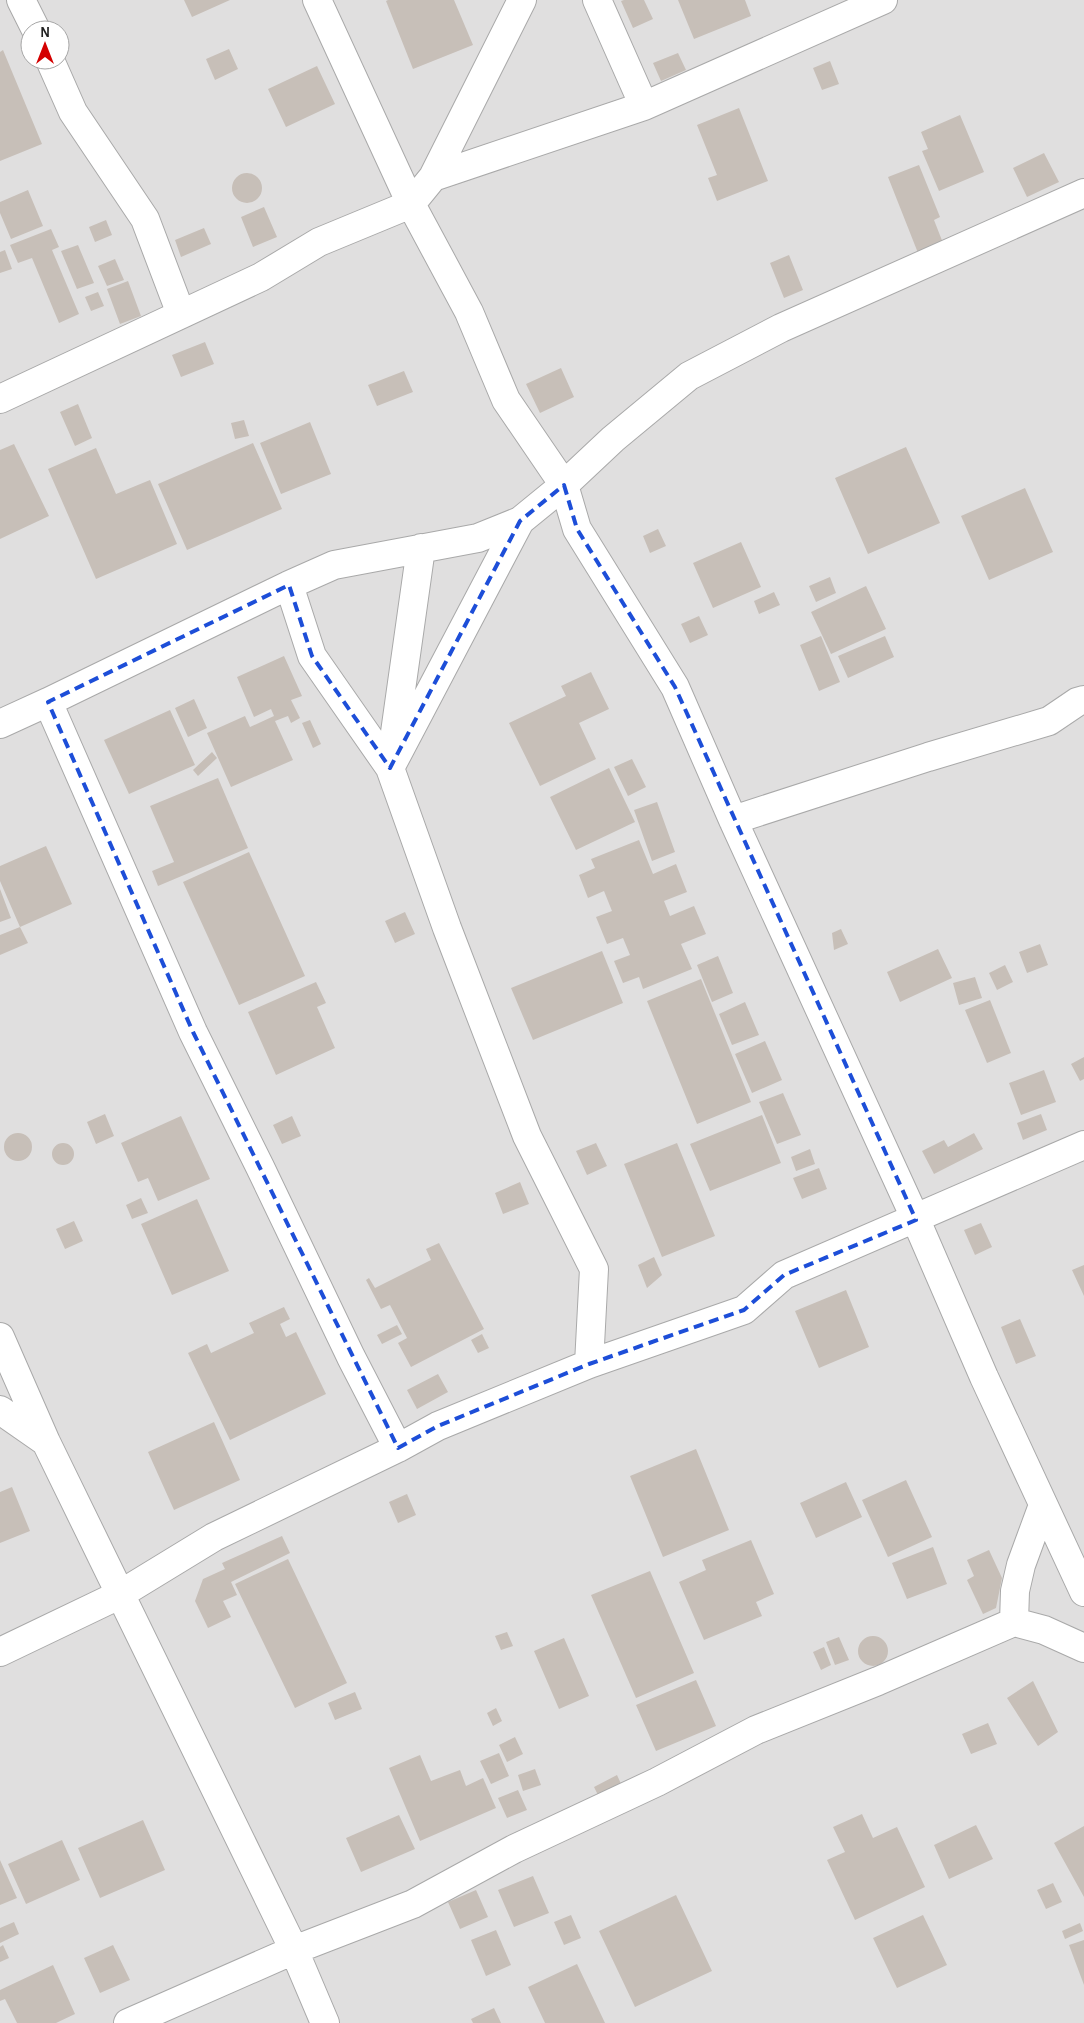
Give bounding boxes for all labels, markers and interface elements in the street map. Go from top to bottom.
north arrow [20,20,70,70]
text: N [40,26,50,40]

